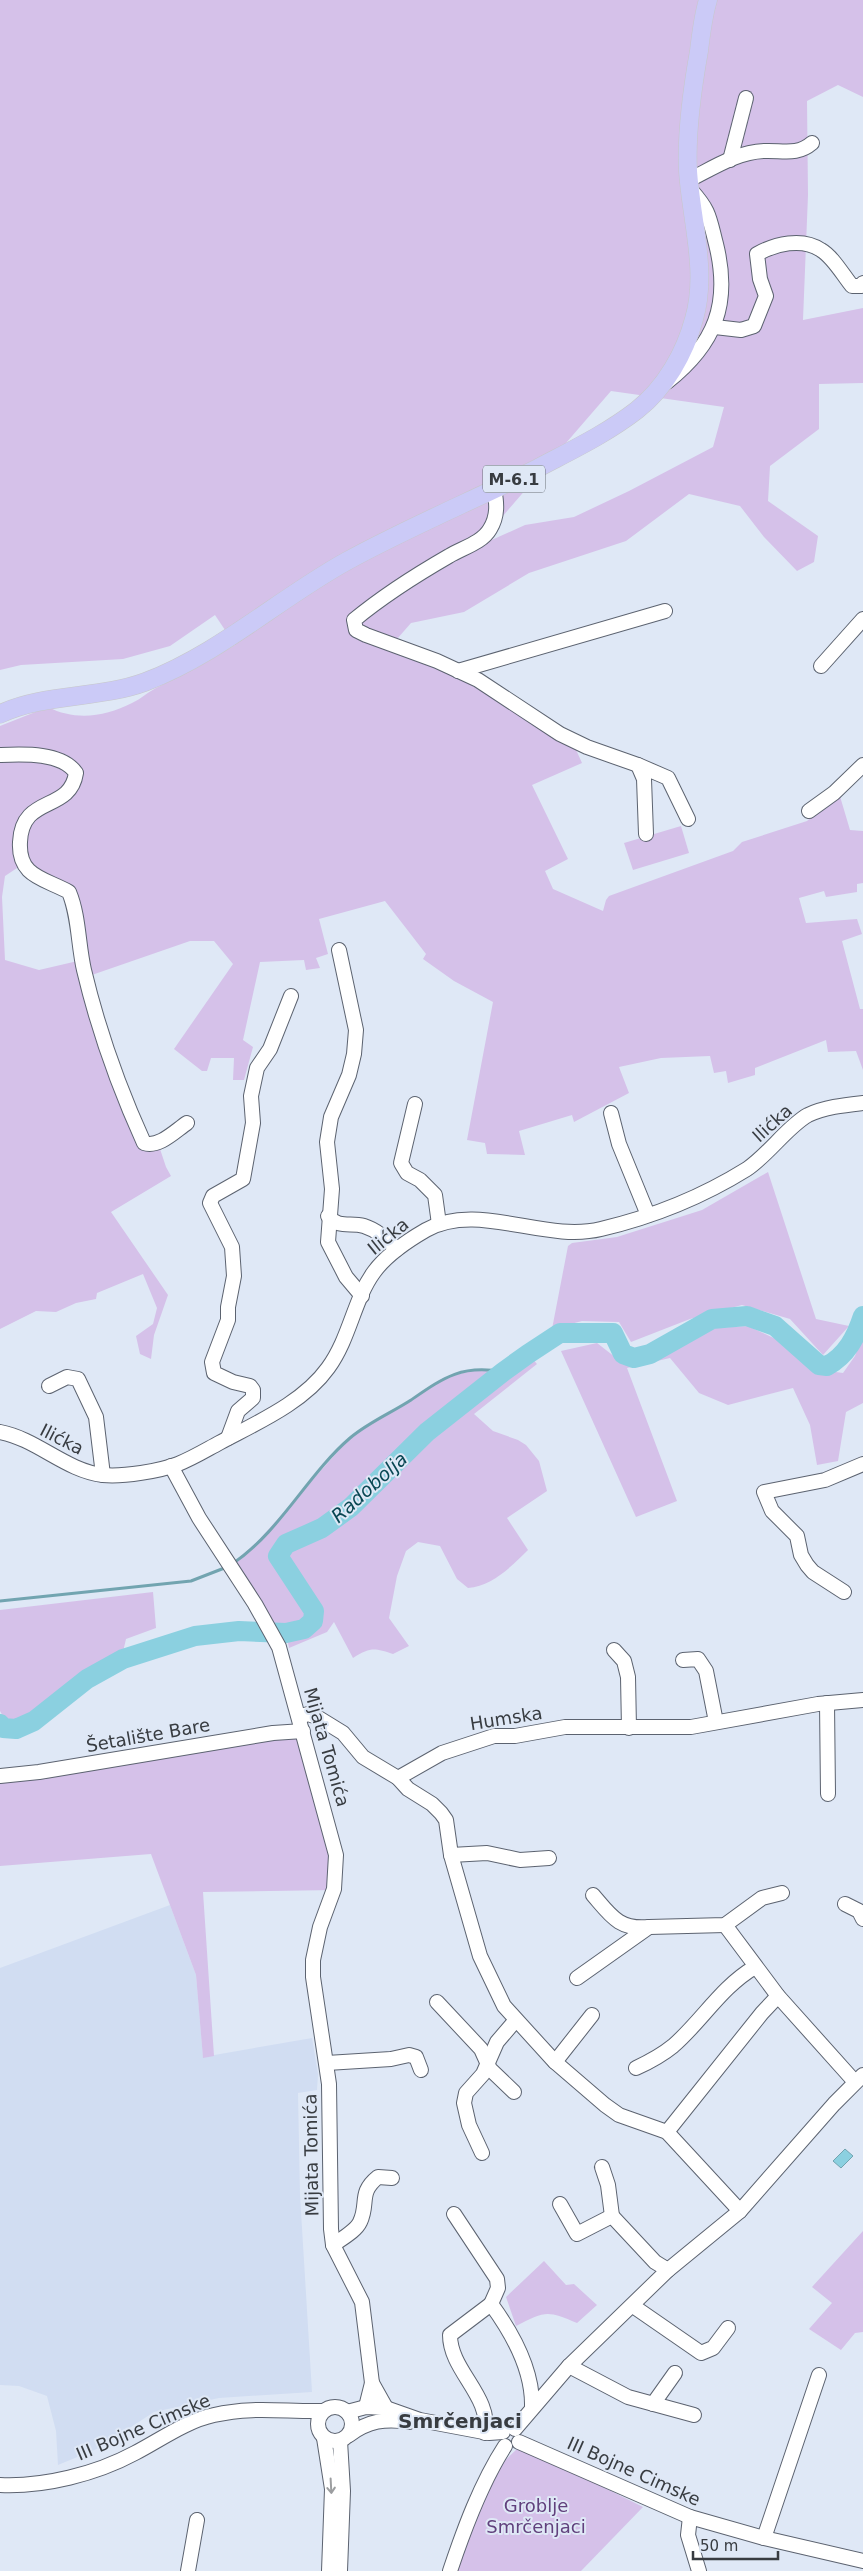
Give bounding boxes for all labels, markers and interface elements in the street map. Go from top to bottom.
road number: M-6.1 [483,466,545,492]
street label: Ilićka [748,1100,796,1146]
street label: Ilićka [363,1213,413,1259]
street label: Ilićka [37,1419,87,1459]
water label: Radobolja [327,1447,411,1527]
street label: Mijata Tomića [300,1685,354,1809]
street label: Humska [468,1702,544,1734]
street label: Šetalište Bare [84,1714,212,1756]
street label: Mijata Tomića [299,2093,323,2217]
street label: III Bojne Cimske [73,2389,213,2465]
district label: Smrčenjaci [398,2409,522,2433]
street label: III Bojne Cimske [564,2432,704,2510]
one-way arrow [326,2478,336,2494]
park label: Groblje Smrčenjaci [486,2495,586,2537]
scale bar [693,2528,778,2560]
text: 50 m [700,2537,738,2555]

